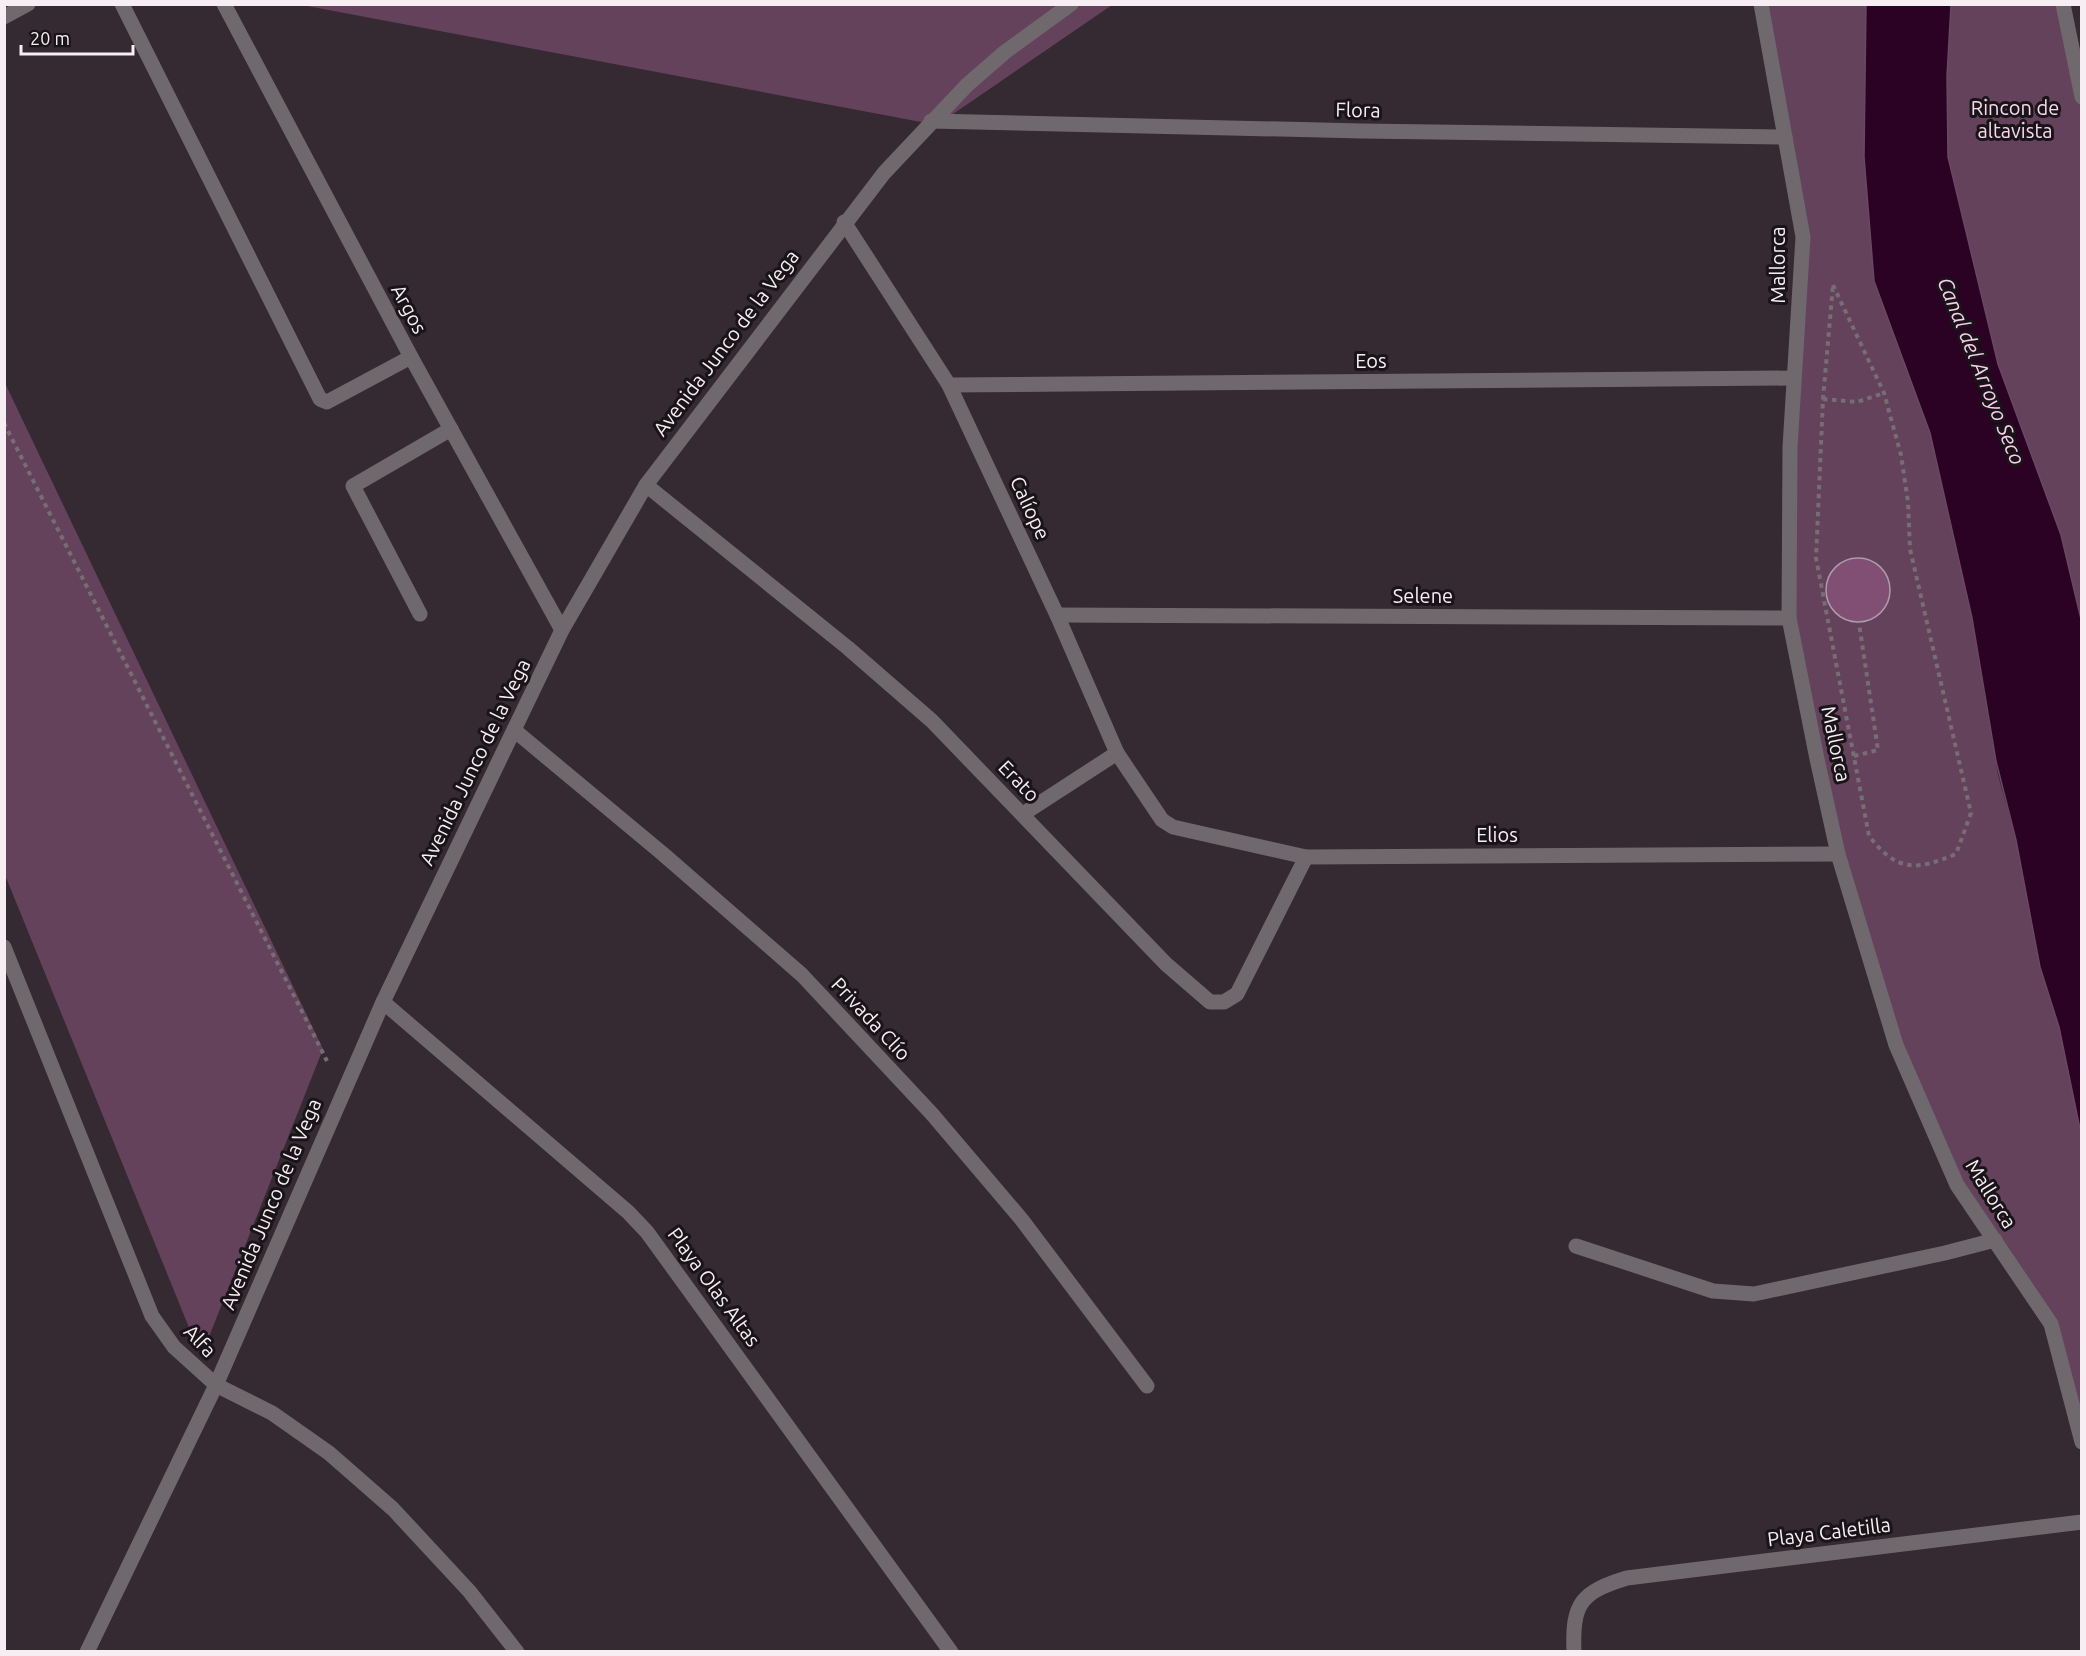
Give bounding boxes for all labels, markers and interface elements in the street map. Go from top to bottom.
scale bar [21,18,134,56]
text: 20 m [30,28,70,48]
park label: Rincon de altavista [1971,96,2059,142]
street label: Flora [1335,98,1381,121]
street label: Mallorca [1766,227,1789,303]
street label: Avenida Junco de la Vega [648,245,803,440]
water label: Canal del Arroyo Seco [1933,273,2030,468]
street label: Argos [387,280,432,337]
street label: Eos [1355,349,1387,372]
street label: Calíope [1006,473,1055,543]
street label: Selene [1393,584,1453,607]
street label: Avenida Junco de la Vega [415,655,535,869]
street label: Mallorca [1817,704,1856,784]
street label: Erato [994,755,1045,806]
street label: Elios [1476,823,1518,846]
street label: Privada Clío [827,972,916,1065]
street label: Avenida Junco de la Vega [216,1095,325,1313]
street label: Mallorca [1961,1155,2022,1232]
street label: Playa Olas Altas [664,1223,765,1351]
street label: Alfa [180,1320,221,1362]
street label: Playa Caletilla [1766,1513,1892,1550]

